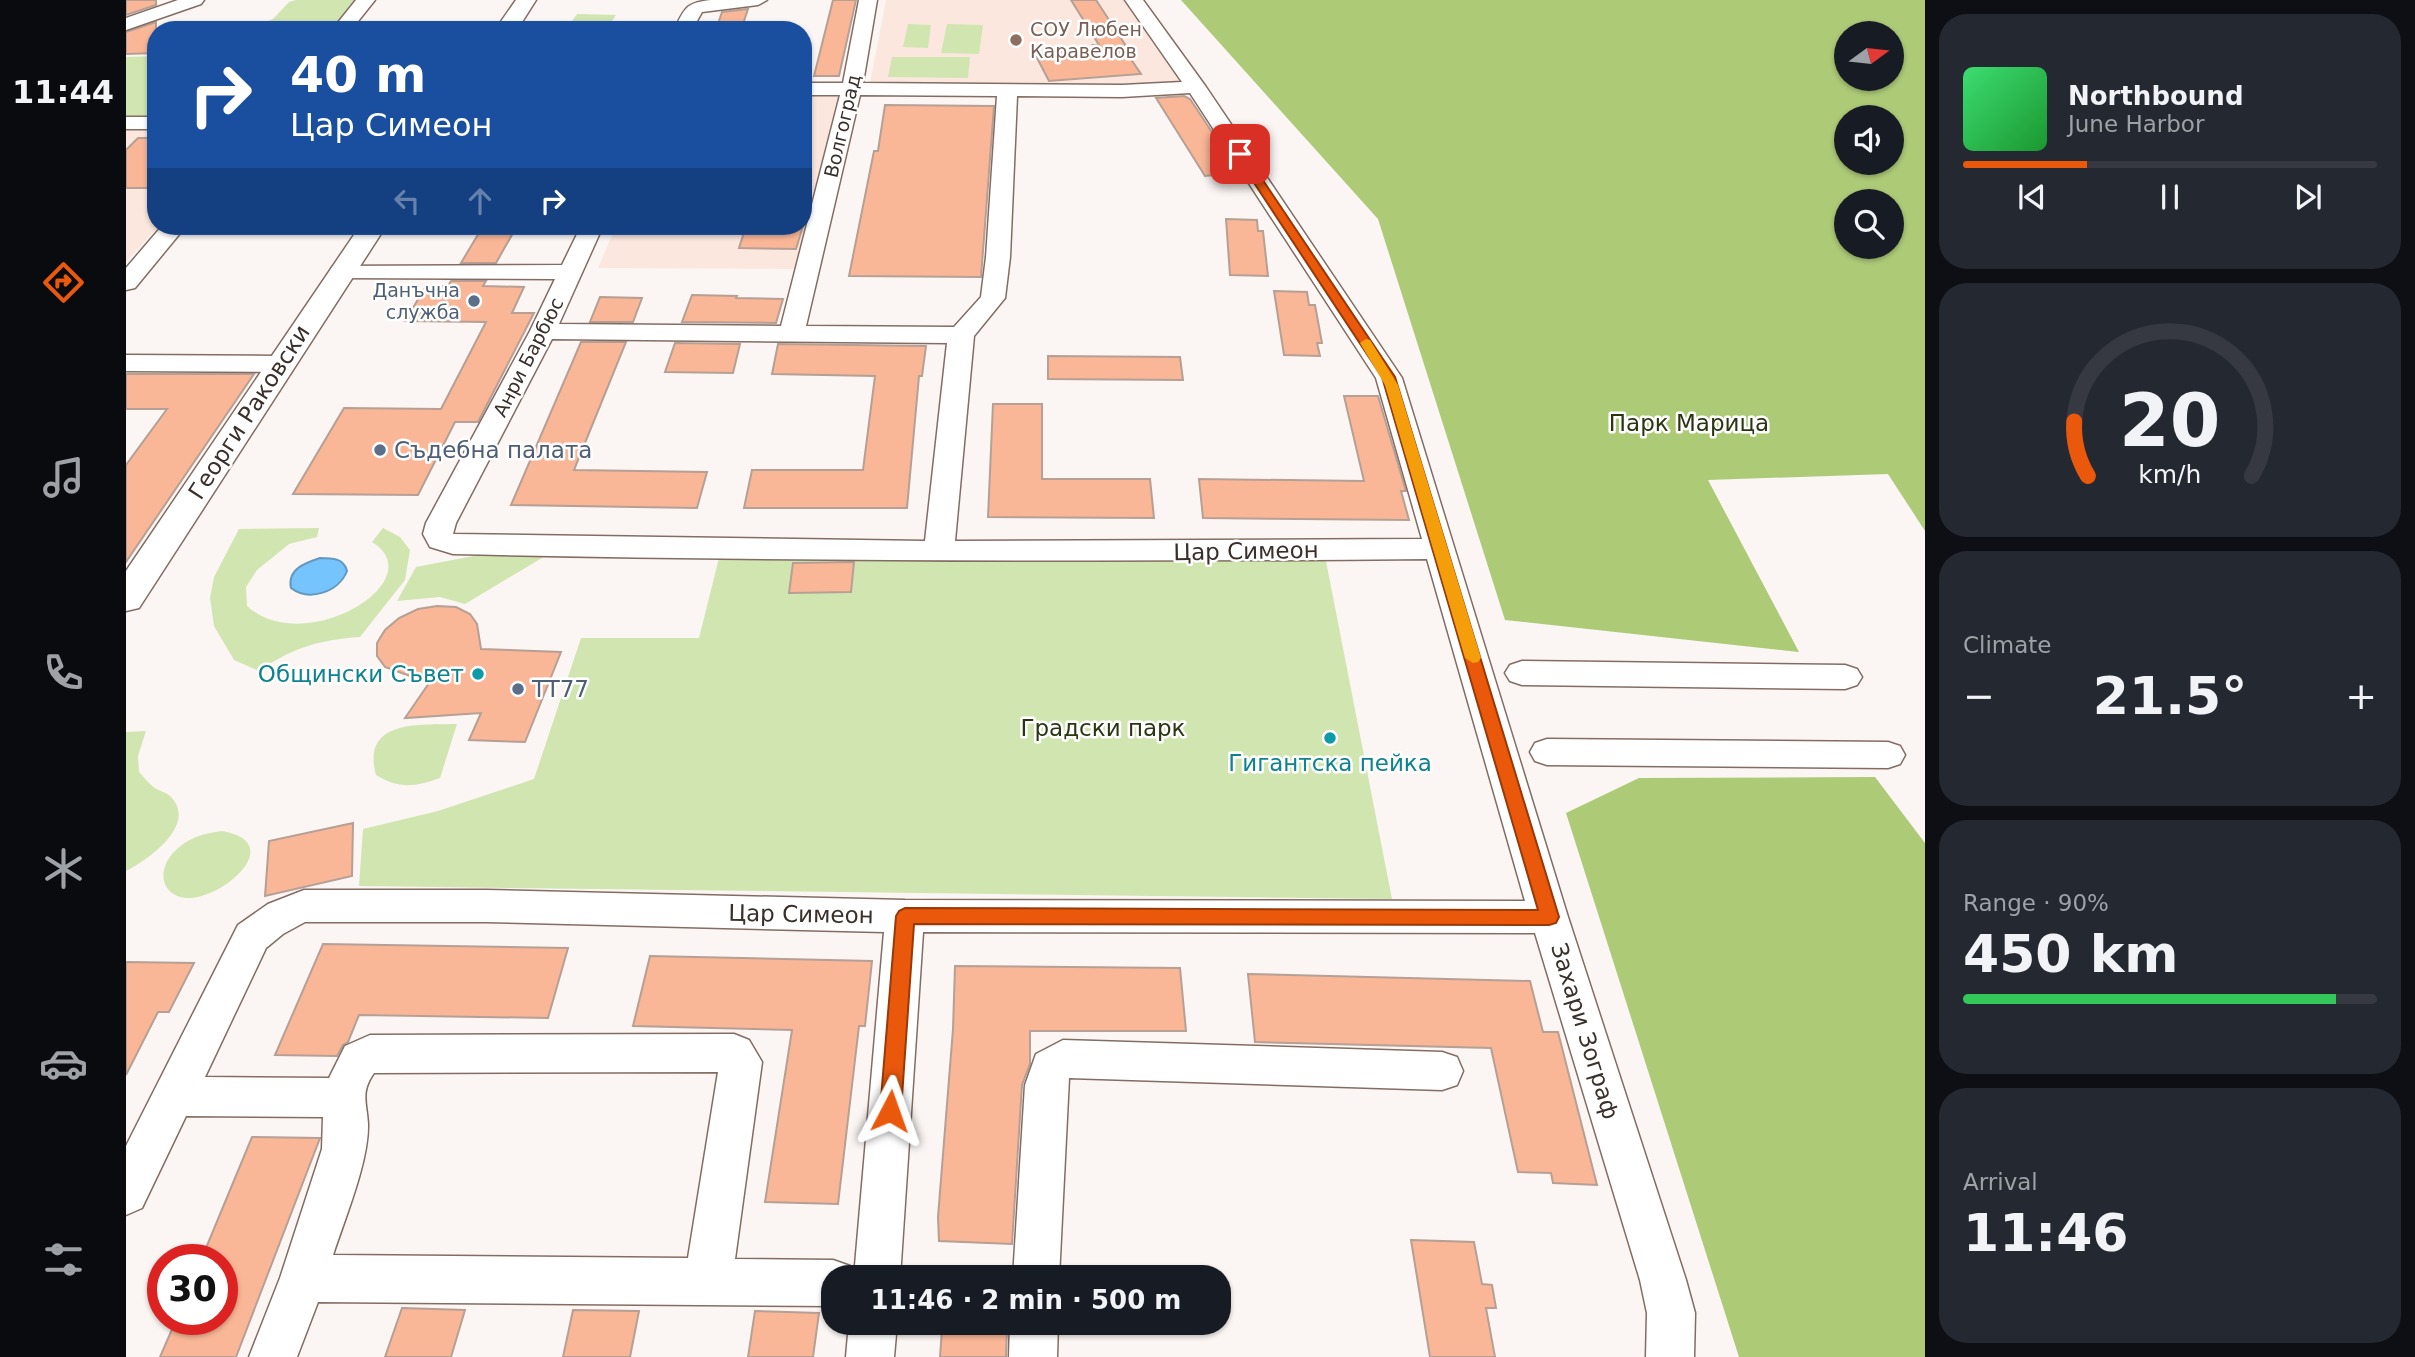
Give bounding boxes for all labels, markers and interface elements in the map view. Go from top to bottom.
place label: СОУ Любен Каравелов [1030,18,1142,62]
north arrow [1834,21,1904,91]
map controls [1834,21,1904,259]
marker: СОУ Любен Каравелов [1008,32,1024,48]
text: 40 m [290,47,426,104]
icon: right [175,49,266,140]
street label: Волгоград [819,72,865,180]
text: 11:44 [12,73,114,111]
text: Northbound [2068,81,2244,111]
button: sound [1834,105,1904,175]
text: Цар Симеон [290,106,492,144]
text: June Harbor [2068,111,2204,137]
pin [1210,124,1270,184]
icon: arrive [1221,135,1259,173]
icon: previous [2013,178,2051,216]
icon: pause [2151,178,2189,216]
icon: next [2289,178,2327,216]
icon: left [388,182,426,220]
icon: ahead [461,182,499,220]
icon: right [534,182,572,220]
button: search [1834,189,1904,259]
icon: directions [39,258,88,307]
place label: Данъчна служба [372,279,460,323]
marker: Данъчна служба [466,293,482,309]
street label: Анри Барбюс [489,294,567,420]
street label: Георги Раковски [183,320,315,504]
text: 20 [2119,378,2221,463]
park label: Парк Марица [1609,410,1769,436]
place label: Съдебна палата [394,437,592,463]
marker: Съдебна палата [372,442,388,458]
icon: music [39,453,88,502]
text: km/h [2138,460,2202,489]
street label: Цар Симеон [1173,537,1319,565]
text: Climate [1963,632,2052,658]
icon: phone [39,648,88,697]
place label: Общински Съвет [258,661,464,687]
marker: Общински Съвет [470,666,486,682]
text: 21.5° [2093,666,2247,726]
text: − [1963,674,1995,718]
text: + [2345,674,2377,718]
place label: TT77 [531,676,589,702]
marker: TT77 [510,681,526,697]
park label: Градски парк [1020,715,1186,741]
marker: Гигантска пейка [1322,730,1338,746]
place label: Гигантска пейка [1228,750,1432,776]
icon: climate [39,844,88,893]
text: Range · 90% [1963,890,2109,916]
street label: Цар Симеон [728,900,874,928]
text: 450 km [1963,924,2178,984]
street label: Захари Зограф [1546,940,1624,1122]
icon: car [39,1039,88,1088]
position arrow [853,1074,927,1148]
text: Arrival [1963,1169,2038,1195]
text: 11:46 [1963,1203,2129,1263]
icon: filters [39,1235,88,1284]
speed limit sign: 30 [147,1244,238,1335]
text: 11:46 · 2 min · 500 m [871,1285,1181,1315]

